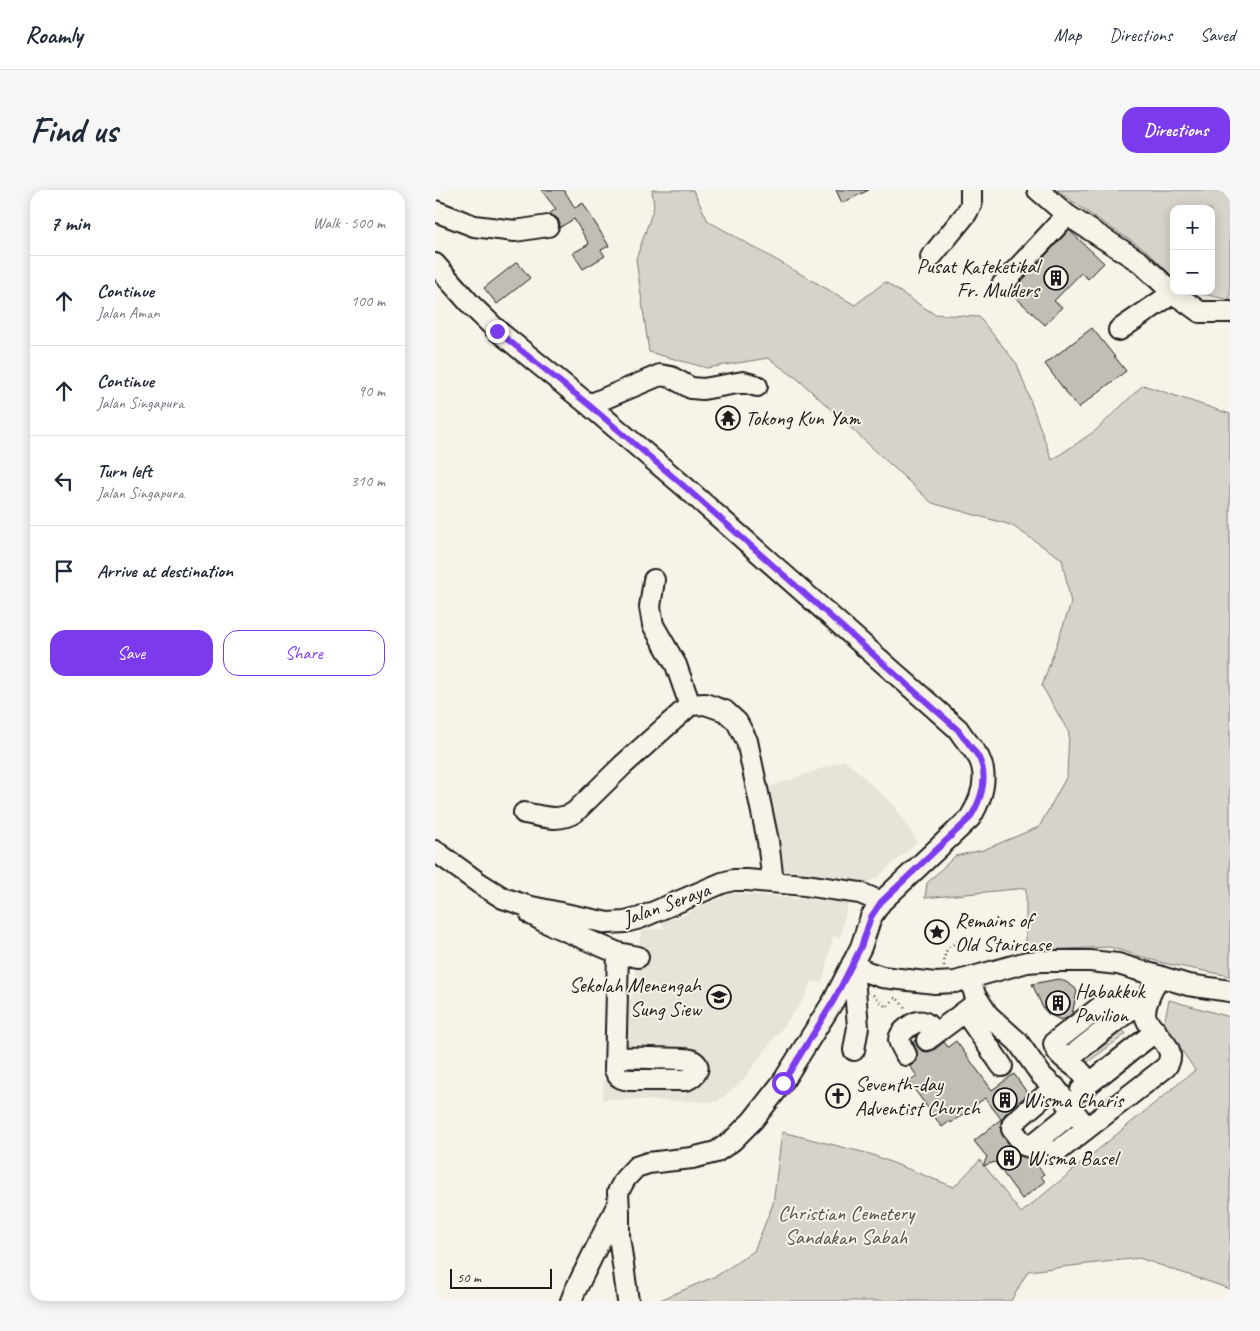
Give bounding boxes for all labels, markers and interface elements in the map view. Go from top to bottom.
text: Roamly [25,20,82,50]
text: Map [1054,24,1081,46]
text: Directions [1109,24,1172,46]
text: Saved [1200,24,1235,46]
button: Directions [1122,107,1230,153]
text: Find us [30,108,117,153]
map controls [1170,205,1215,295]
button: + [1170,205,1215,250]
text: 7 min [50,210,90,236]
text: Walk · 500 m [313,213,385,233]
button: − [1170,250,1215,295]
place label: Pusat Kateketikal Fr. Mulders [917,253,1042,303]
building icon: Pusat Kateketikal Fr. Mulders [1043,265,1069,291]
text: Continue [97,279,154,303]
icon: ahead [50,287,78,315]
text: 100 m [351,291,385,311]
text: Jalan Aman [97,303,160,323]
route end [486,320,509,343]
text: Continue [97,369,154,393]
icon: ahead [50,377,78,405]
text: 90 m [358,381,385,401]
text: Jalan Singapura [97,393,184,413]
temple icon: Tokong Kun Yam [715,405,741,431]
place label: Tokong Kun Yam [745,405,861,431]
text: Turn left [97,459,152,483]
icon: left [50,467,78,495]
text: 310 m [351,471,385,491]
text: Jalan Singapura [97,483,184,503]
icon: arrive [50,557,78,585]
text: Arrive at destination [97,559,233,583]
button: Save [50,630,213,676]
button: Share [223,630,385,676]
street label: Jalan Seraya [618,876,715,932]
place label: Remains of Old Staircase [955,907,1053,957]
place icon: Remains of Old Staircase [924,919,950,945]
place label: Sekolah Menengah Sung Siew [569,972,703,1022]
place label: Habakkuk Pavilion [1075,978,1147,1028]
school or university icon: Sekolah Menengah Sung Siew [706,984,732,1010]
building icon: Habakkuk Pavilion [1045,990,1071,1016]
place label: Seventh-day Adventist Church [855,1071,981,1121]
route start [772,1072,795,1095]
church icon: Seventh-day Adventist Church [825,1083,851,1109]
building icon: Wisma Charis [992,1087,1018,1113]
place label: Wisma Charis [1023,1087,1125,1113]
building icon: Wisma Basel [996,1145,1022,1171]
place label: Wisma Basel [1027,1145,1121,1171]
park label: Christian Cemetery Sandakan Sabah [778,1200,916,1250]
scale bar [450,1266,553,1289]
text: 50 m [457,1269,481,1286]

